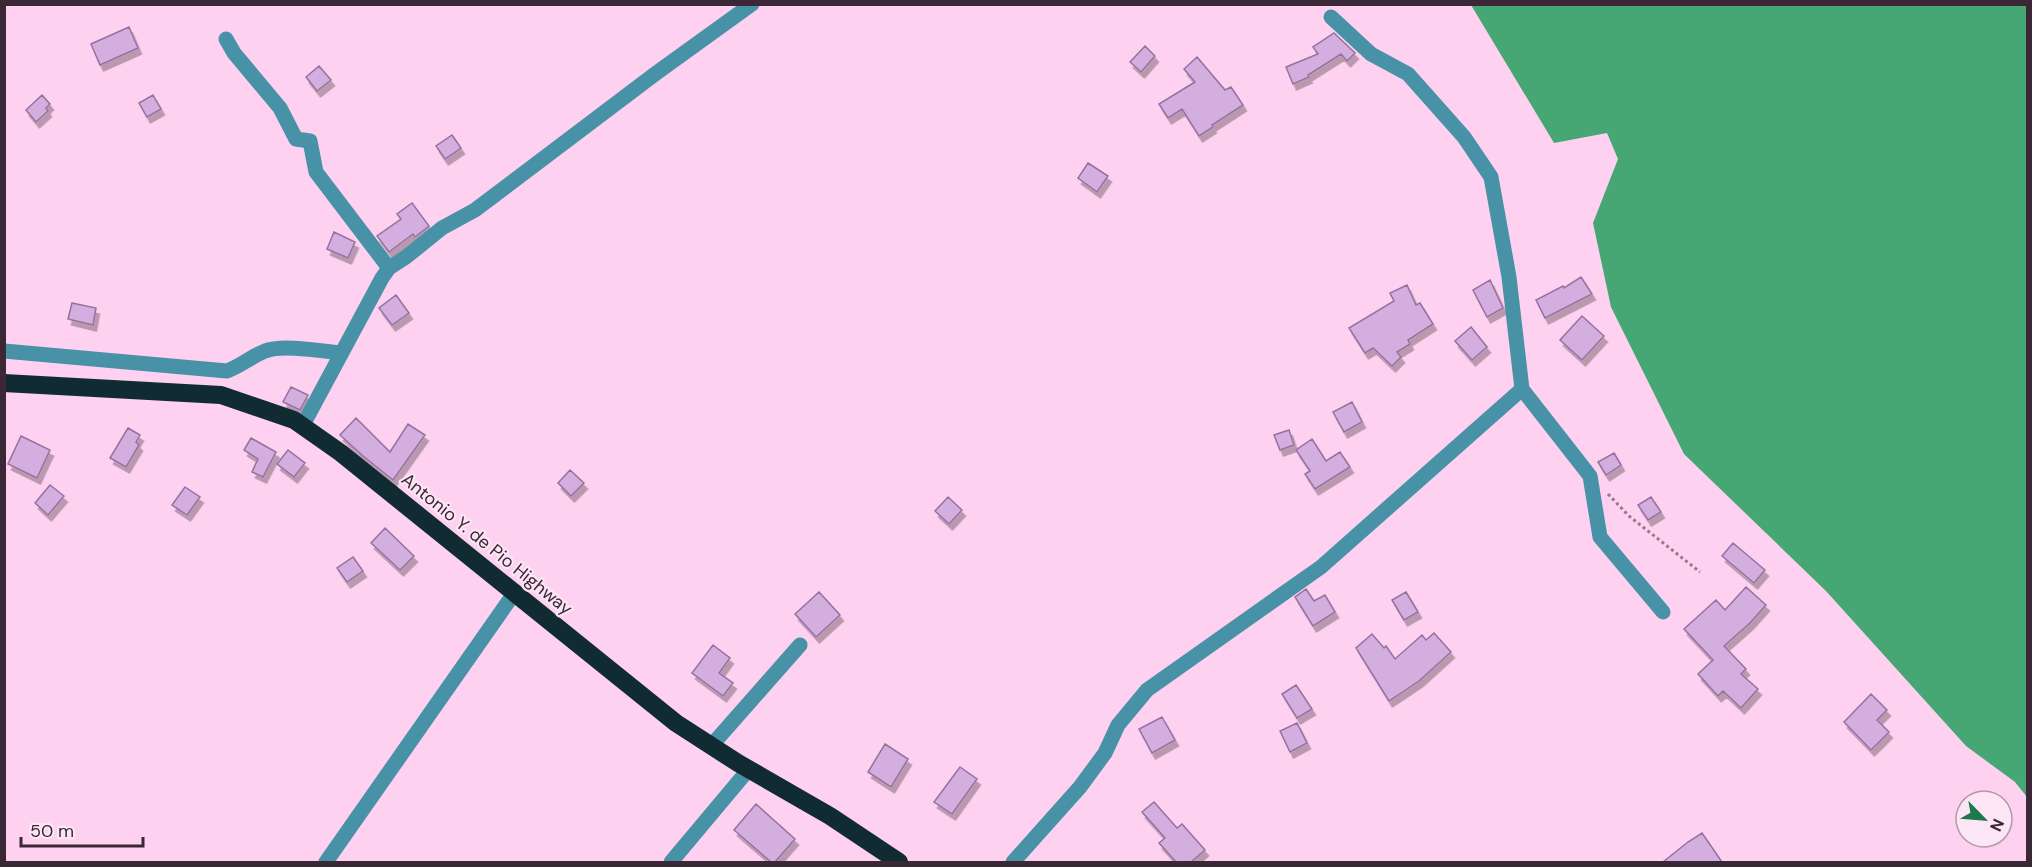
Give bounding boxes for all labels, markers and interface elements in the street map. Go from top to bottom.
street label: Antonio Y. de Pio Highway [396,467,578,621]
north arrow [1954,789,2014,849]
scale bar [21,810,142,848]
text: N [1985,815,2009,835]
text: 50 m [30,819,74,843]

